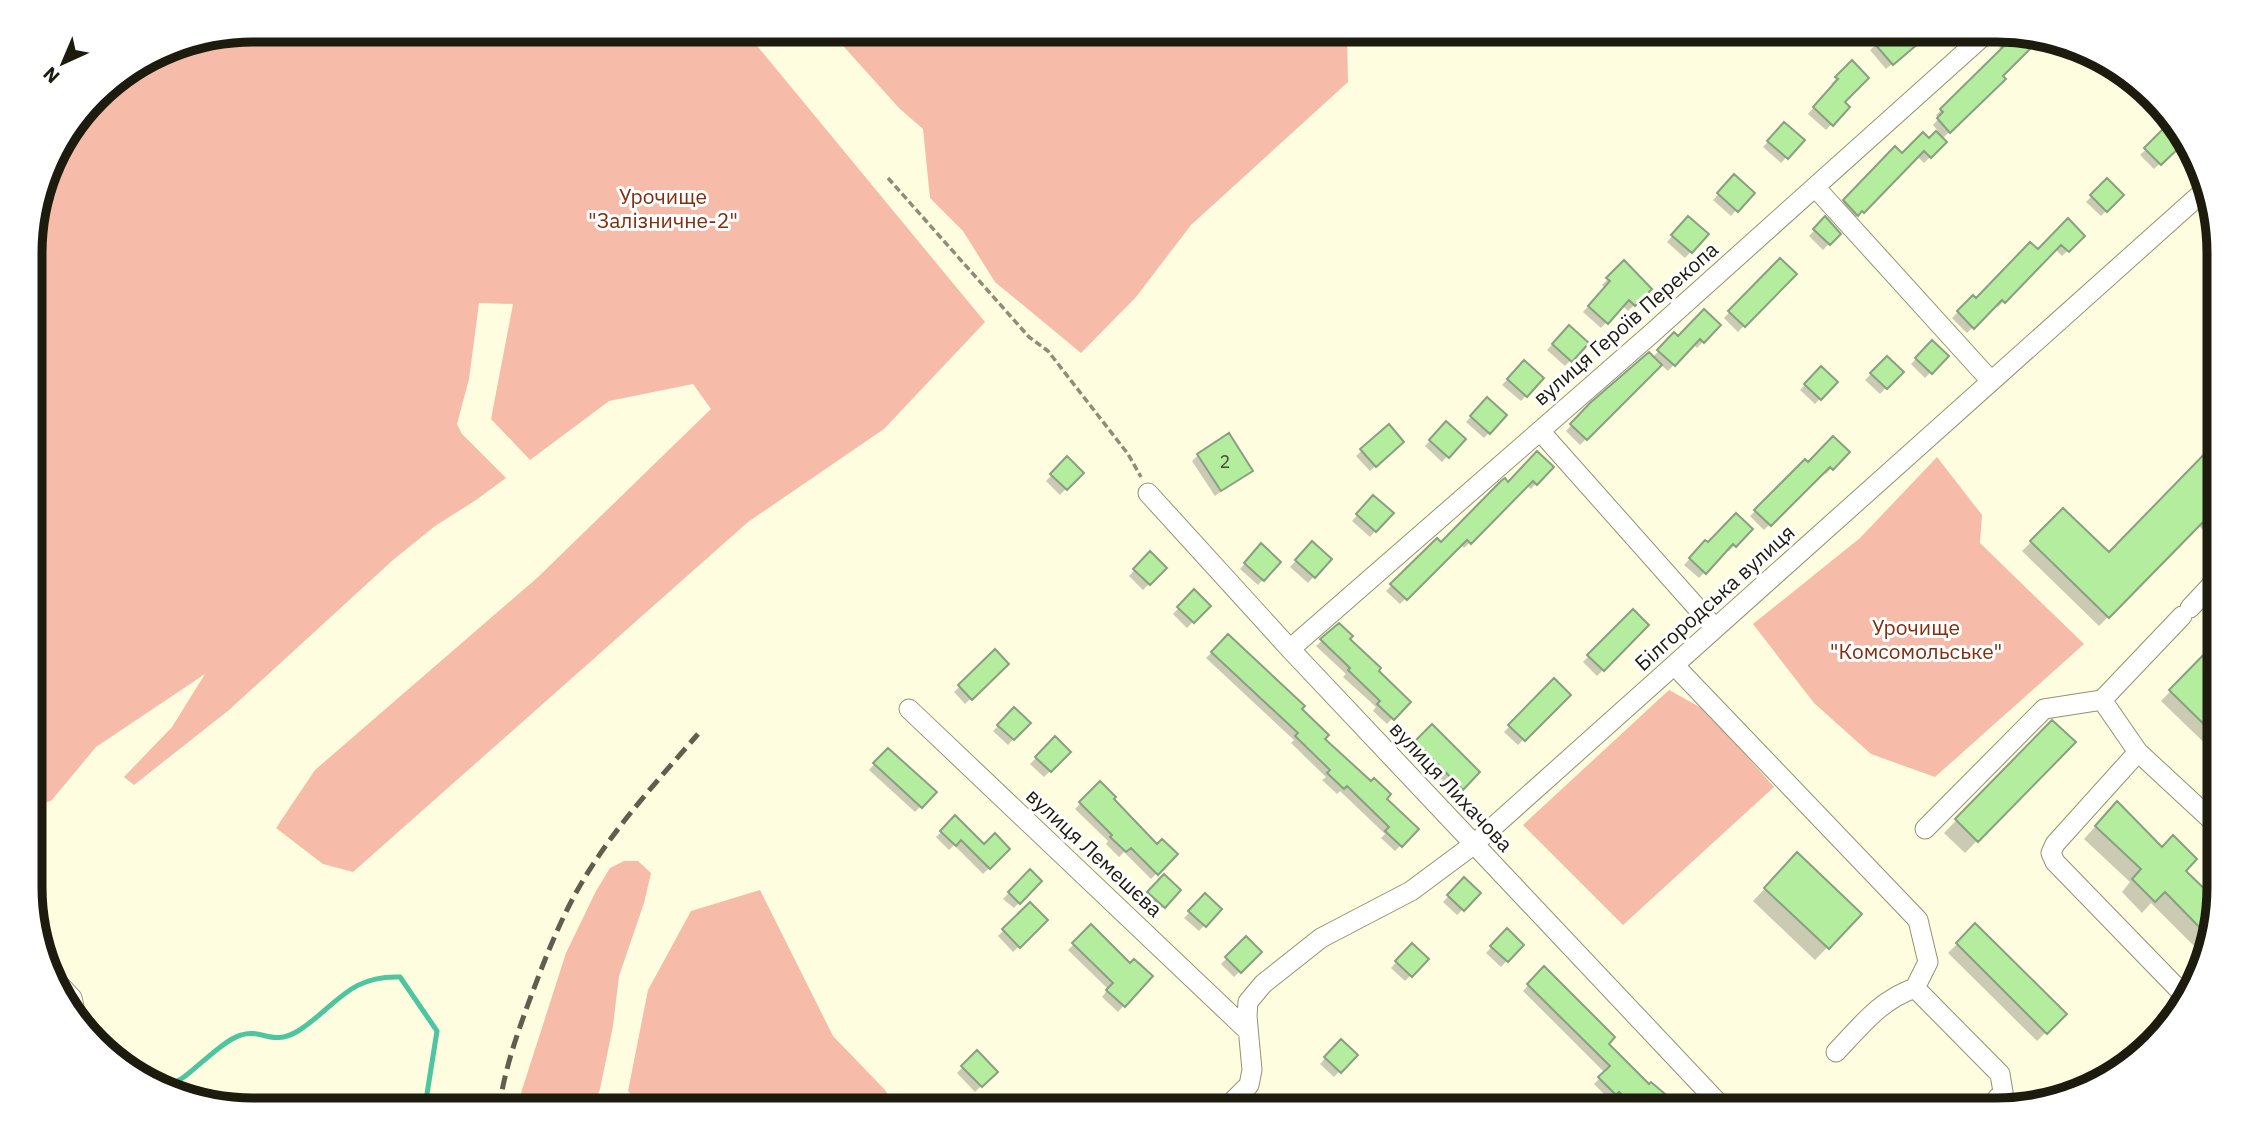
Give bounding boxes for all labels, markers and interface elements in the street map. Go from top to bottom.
north arrow [28,28,98,98]
text: N [38,62,64,89]
park label: Урочище "Залізничне-2" [588,182,738,234]
street label: вулиця Героїв Перекопа [1527,235,1724,411]
house number: 2 [1220,450,1230,473]
street label: Білгородська вулиця [1628,518,1800,677]
park label: Урочище "Комсомольське" [1830,613,2002,665]
street label: вулиця Лихачова [1384,715,1520,858]
street label: вулиця Лемешєва [1020,782,1169,923]

